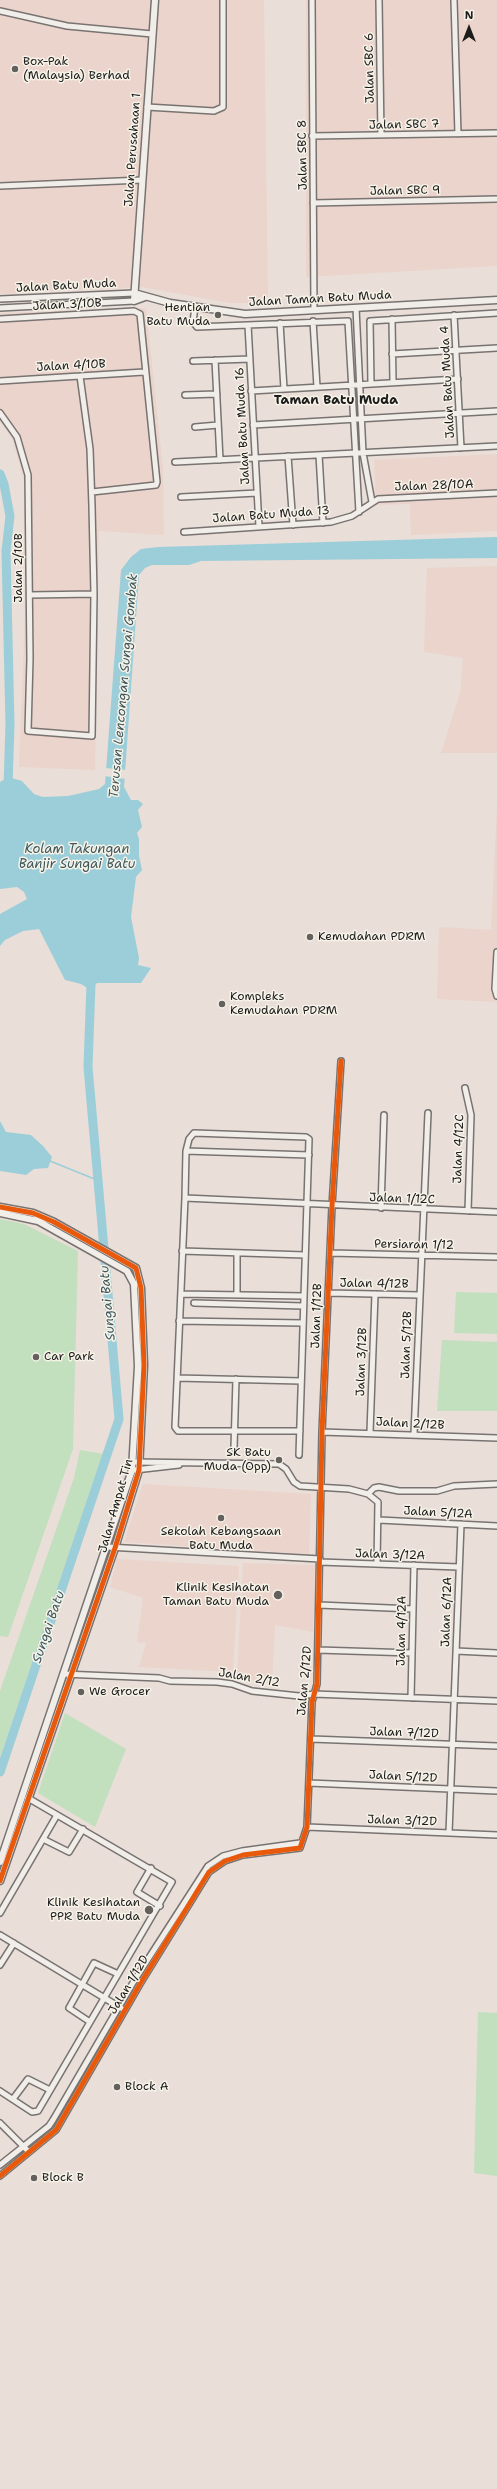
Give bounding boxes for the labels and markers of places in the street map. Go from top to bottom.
place label: Box-Pak (Malaysia) Berhad [23,55,130,83]
marker: Box-Pak (Malaysia) Berhad [10,64,20,74]
place label: Hentian Batu Muda [146,301,210,329]
marker: Hentian Batu Muda [213,310,223,320]
place label: Kemudahan PDRM [318,930,425,944]
marker: Kemudahan PDRM [305,932,315,942]
place label: Kompleks Kemudahan PDRM [230,990,337,1018]
marker: Kompleks Kemudahan PDRM [217,999,227,1009]
place label: Car Park [44,1350,94,1364]
marker: Car Park [31,1352,41,1362]
place label: SK Batu Muda (Opp) [204,1446,271,1474]
marker: SK Batu Muda (Opp) [274,1455,284,1465]
marker: Sekolah Kebangsaan Batu Muda [216,1513,226,1523]
place label: Sekolah Kebangsaan Batu Muda [161,1525,281,1553]
place label: Klinik Kesihatan Taman Batu Muda [163,1581,269,1609]
marker: Klinik Kesihatan Taman Batu Muda [272,1589,284,1601]
place label: We Grocer [89,1685,150,1699]
marker: We Grocer [76,1687,86,1697]
place label: Klinik Kesihatan PPR Batu Muda [47,1896,140,1924]
marker: Klinik Kesihatan PPR Batu Muda [143,1904,155,1916]
place label: Block A [125,2080,169,2094]
marker: Block A [112,2082,122,2092]
place label: Block B [42,2171,84,2185]
marker: Block B [29,2173,39,2183]

